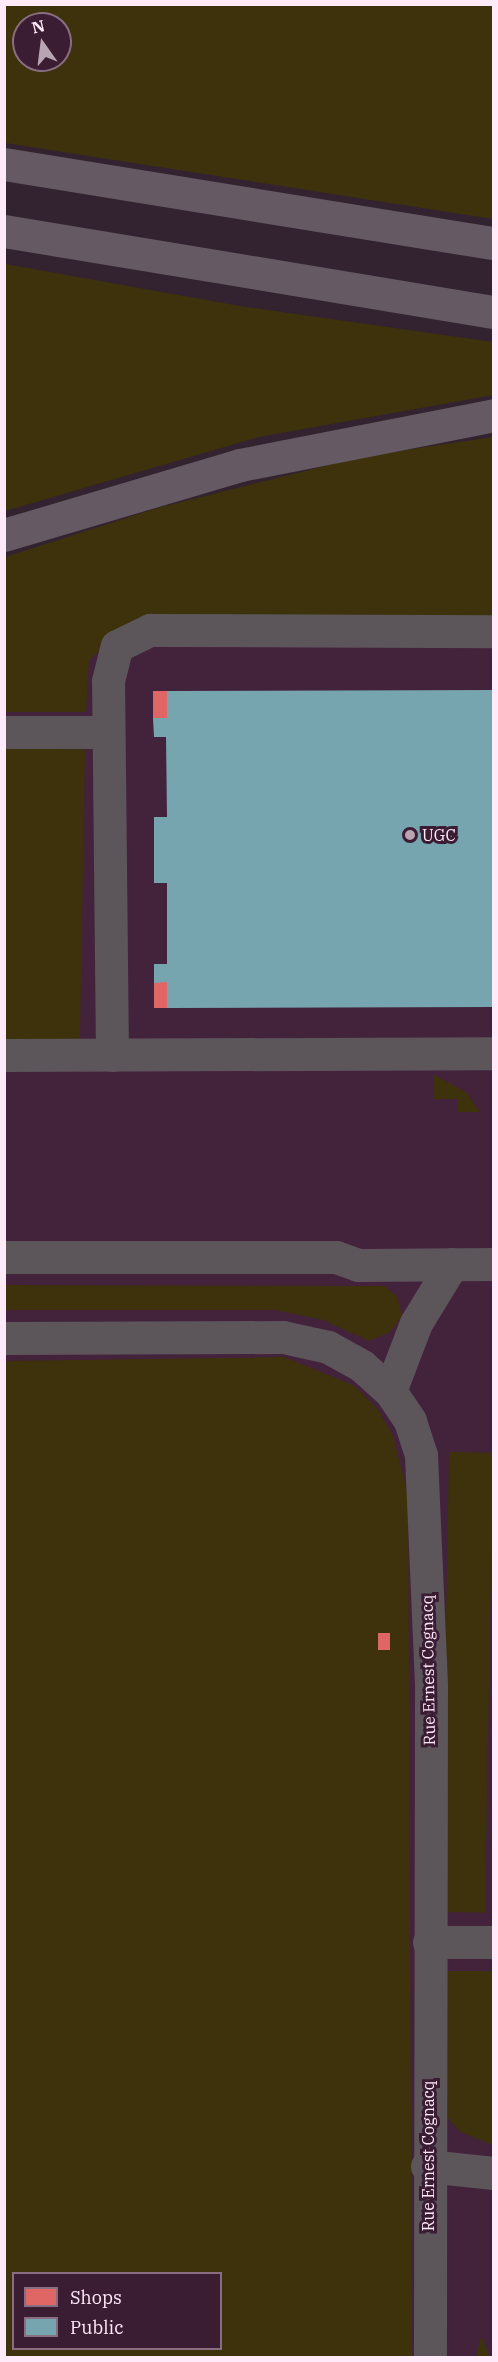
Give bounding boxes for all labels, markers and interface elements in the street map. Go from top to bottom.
north arrow [12,12,72,72]
text: N [30,15,47,38]
place label: UGC [422,825,456,845]
marker: UGC [403,828,417,842]
street label: Rue Ernest Cognacq [417,1595,439,1745]
street label: Rue Ernest Cognacq [418,2081,438,2231]
legend [12,2272,222,2350]
text: Shops [70,2286,122,2309]
text: Public [70,2316,124,2339]

